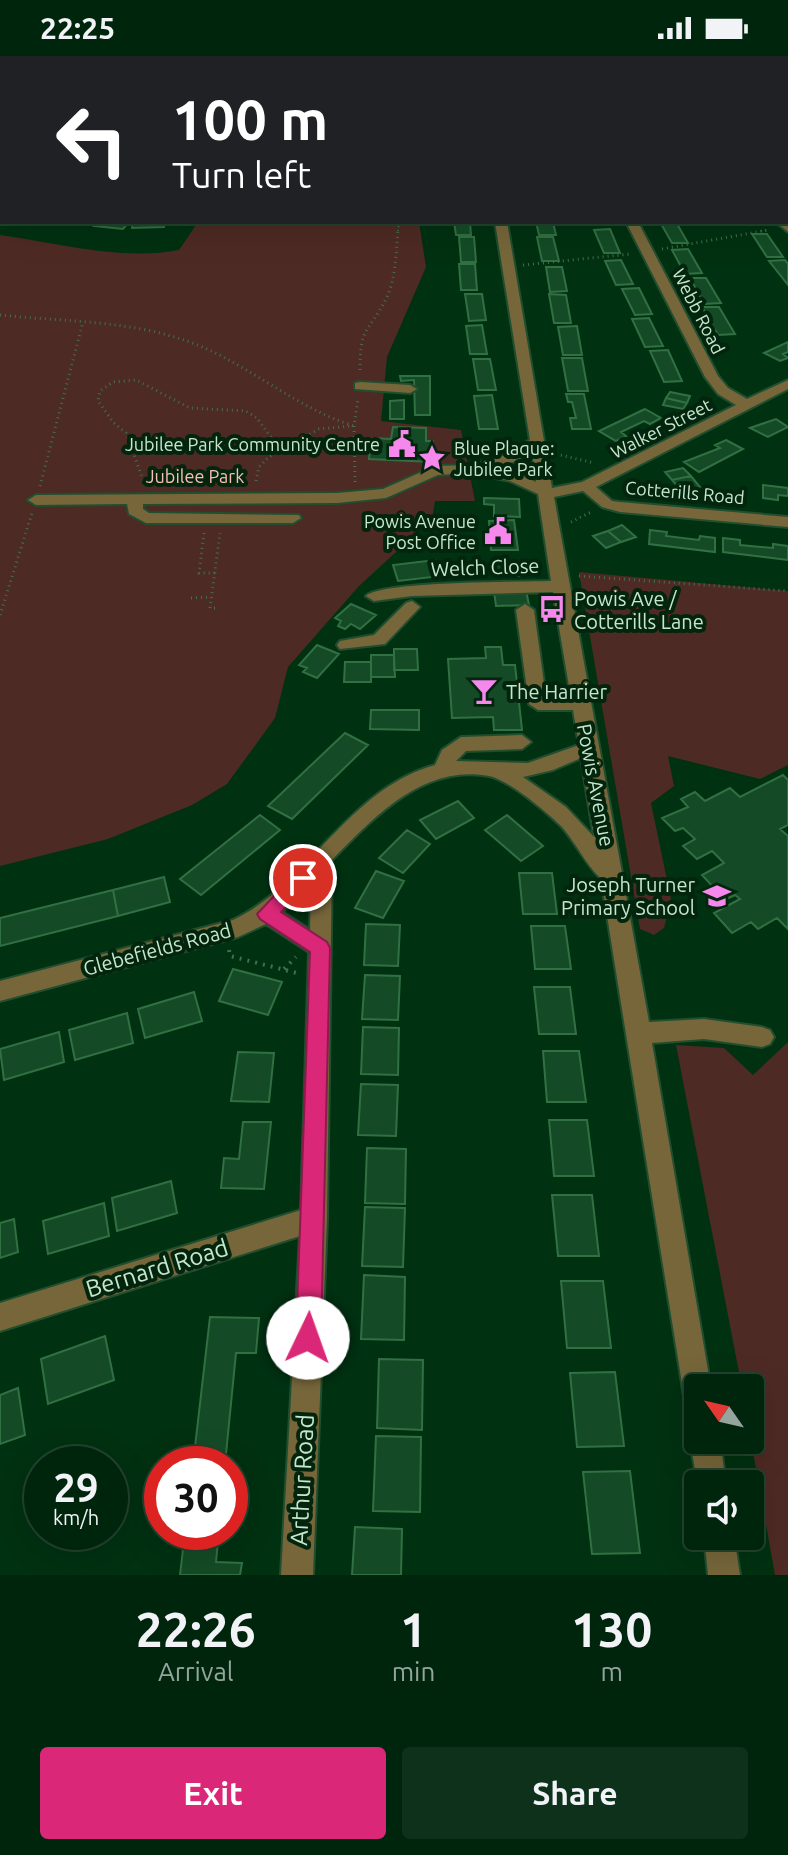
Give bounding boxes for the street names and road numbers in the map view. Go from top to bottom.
street label: Webb Road [669,265,729,357]
street label: Walker Street [607,394,715,462]
street label: Cotterills Road [625,477,745,507]
street label: Welch Close [430,554,540,580]
street label: Powis Avenue [573,722,619,848]
street label: Glebefields Road [81,918,233,980]
street label: Bernard Road [82,1234,232,1302]
street label: Arthur Road [285,1414,319,1546]

